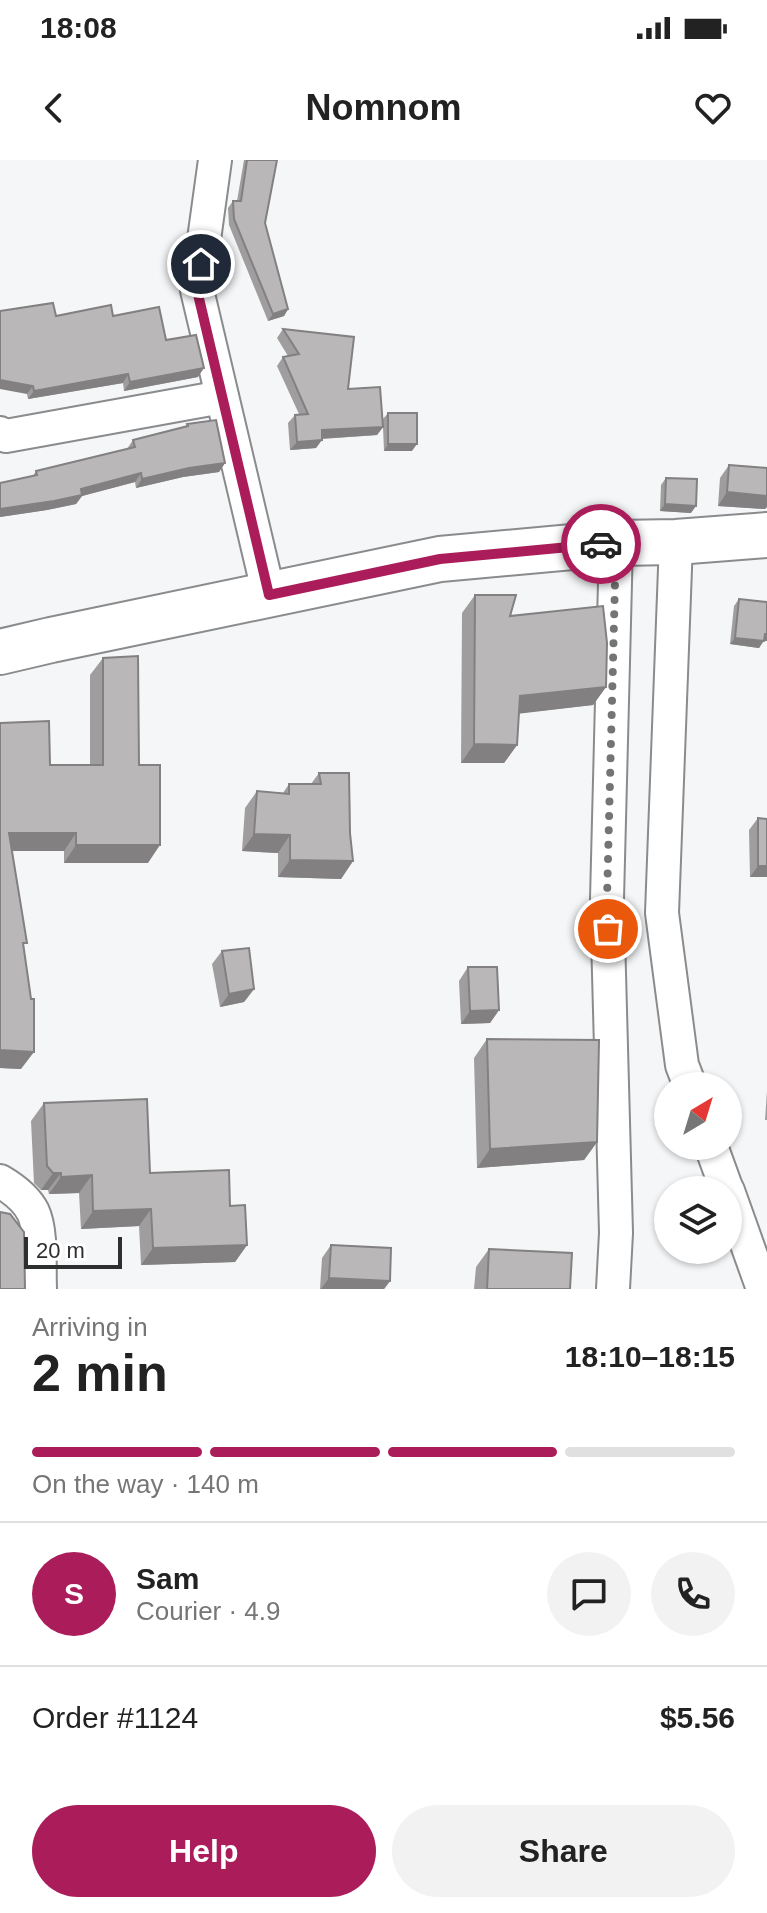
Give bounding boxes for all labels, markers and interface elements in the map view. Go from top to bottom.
text: 18:08 [40,11,117,44]
icon: back [32,86,76,130]
icon: heart [691,86,735,130]
text: Nomnom [306,87,462,128]
pin [167,230,235,298]
icon: home [179,242,223,286]
courier [561,504,641,584]
icon: car [579,522,623,566]
pin [574,895,642,963]
icon: bag [586,907,630,951]
north arrow [654,1072,742,1160]
map controls [654,1072,742,1264]
button: layers [654,1176,742,1264]
scale bar [24,1233,122,1269]
text: 20 m [36,1238,85,1263]
text: Arriving in [32,1312,148,1342]
text: 18:10–18:15 [565,1340,735,1373]
text: 2 min [32,1344,168,1402]
text: On the way · 140 m [32,1469,259,1499]
button: chat [547,1552,631,1636]
button: phone [651,1552,735,1636]
text: Sam [136,1562,199,1595]
text: S [64,1577,84,1610]
text: Courier · 4.9 [136,1596,281,1626]
text: Order #1124 [32,1701,198,1734]
text: $5.56 [660,1701,735,1734]
button: Help [32,1805,376,1897]
button: Share [392,1805,735,1897]

